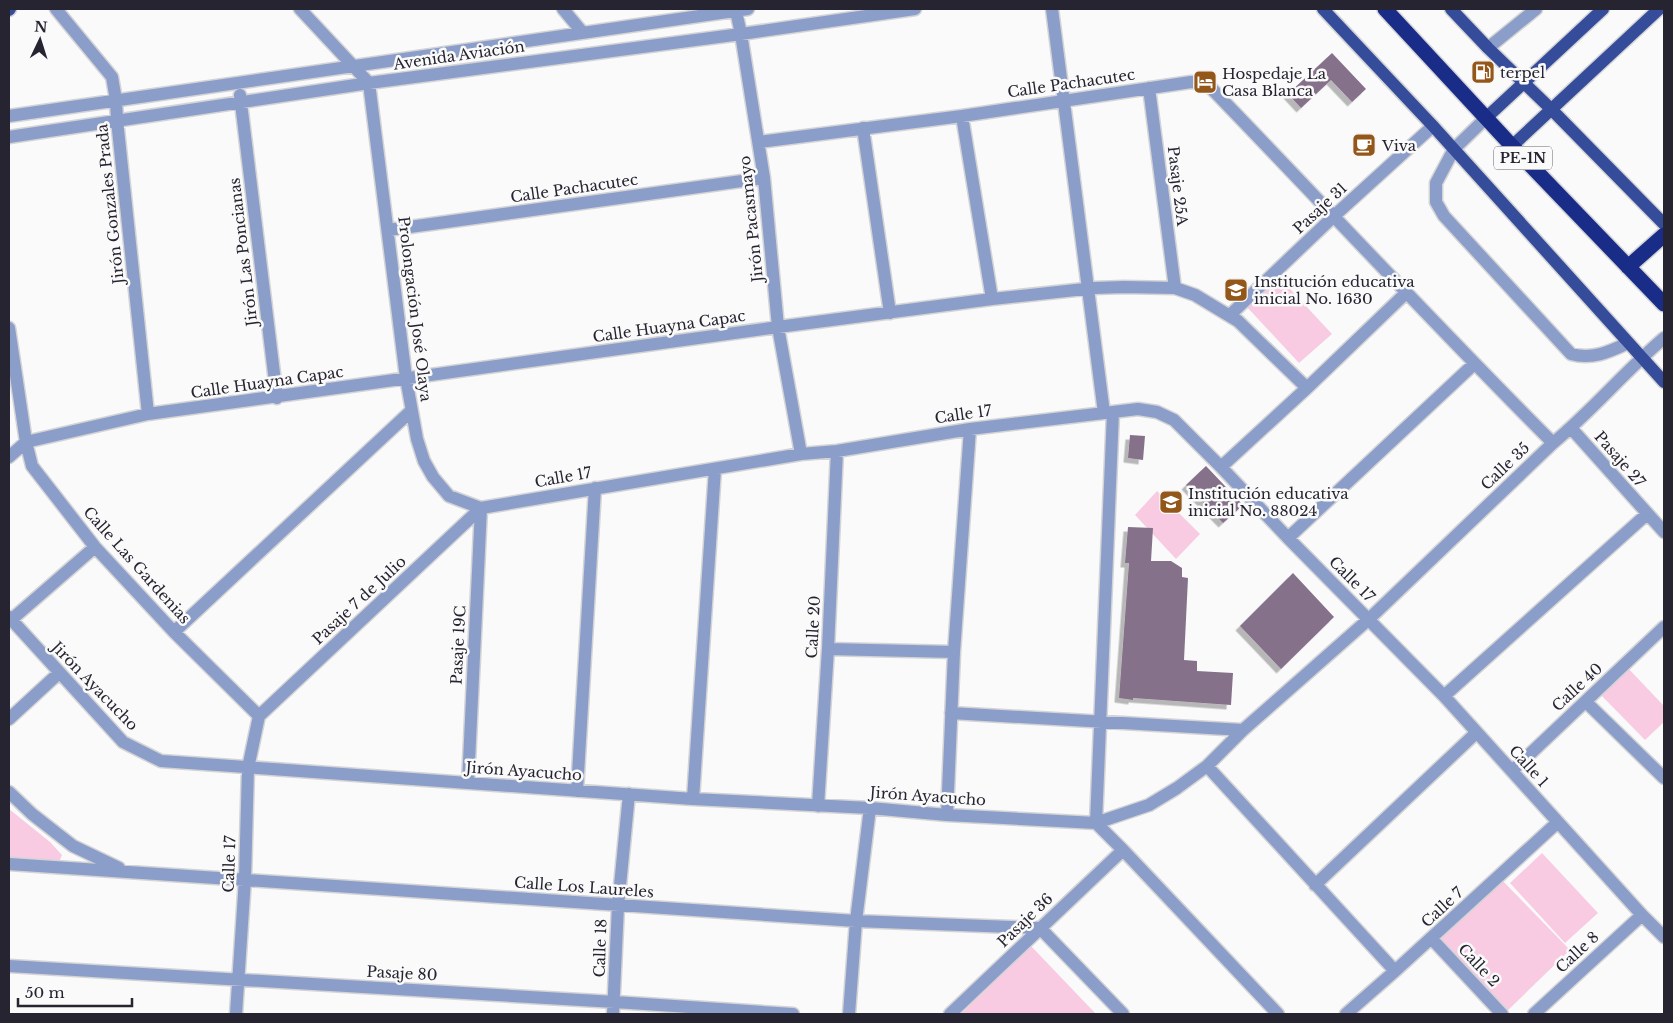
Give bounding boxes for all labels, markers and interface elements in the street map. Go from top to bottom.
north arrow [15,15,65,65]
text: N [34,18,48,36]
street label: Avenida Aviación [391,36,526,74]
fuel station icon: terpel [1470,59,1496,85]
place label: terpel [1500,63,1545,82]
place label: Hospedaje La Casa Blanca [1222,64,1327,100]
street label: Calle Pachacutec [1006,65,1136,101]
hotel icon: Hospedaje La Casa Blanca [1192,69,1218,95]
street label: Jirón Gonzales Prada [92,122,128,287]
cafe icon: Viva [1351,132,1377,158]
place label: Viva [1381,136,1417,155]
street label: Pasaje 25A [1164,145,1192,227]
road number: PE-1N [1494,146,1552,170]
street label: Jirón Pacasmayo [735,155,767,285]
street label: Calle Pachacutec [509,170,639,206]
street label: Jirón Las Poncianas [224,176,262,329]
street label: Pasaje 31 [1289,178,1351,238]
street label: Prolongación José Olaya [394,215,436,403]
place label: Institución educativa inicial No. 1630 [1254,272,1415,308]
school or university icon: Institución educativa inicial No. 1630 [1223,277,1249,303]
street label: Calle Huayna Capac [591,306,747,346]
street label: Calle Huayna Capac [189,362,345,402]
street label: Calle 17 [933,401,993,427]
street label: Pasaje 27 [1591,427,1650,491]
street label: Calle 35 [1477,438,1533,494]
street label: Calle 17 [533,463,593,491]
place label: Institución educativa inicial No. 88024 [1188,484,1349,520]
school or university icon: Institución educativa inicial No. 88024 [1158,489,1184,515]
street label: Calle Las Gardenias [79,503,195,628]
street label: Pasaje 7 de Julio [308,552,410,648]
street label: Calle 17 [1325,552,1379,606]
street label: Calle 20 [802,595,824,659]
street label: Pasaje 19C [446,605,470,685]
street label: Jirón Ayacucho [46,636,142,735]
street label: Calle 40 [1548,659,1606,715]
street label: Calle 1 [1505,741,1553,791]
street label: Jirón Ayacucho [463,757,583,785]
street label: Jirón Ayacucho [867,782,987,810]
street label: Calle 17 [219,835,240,893]
street label: Calle Los Laureles [514,873,655,901]
street label: Calle 7 [1417,883,1467,931]
street label: Pasaje 36 [993,889,1057,951]
street label: Calle 18 [589,918,611,978]
street label: Calle 8 [1551,927,1603,977]
street label: Calle 2 [1454,939,1504,991]
street label: Pasaje 80 [366,962,438,984]
scale bar [18,976,131,1008]
text: 50 m [25,983,65,1002]

